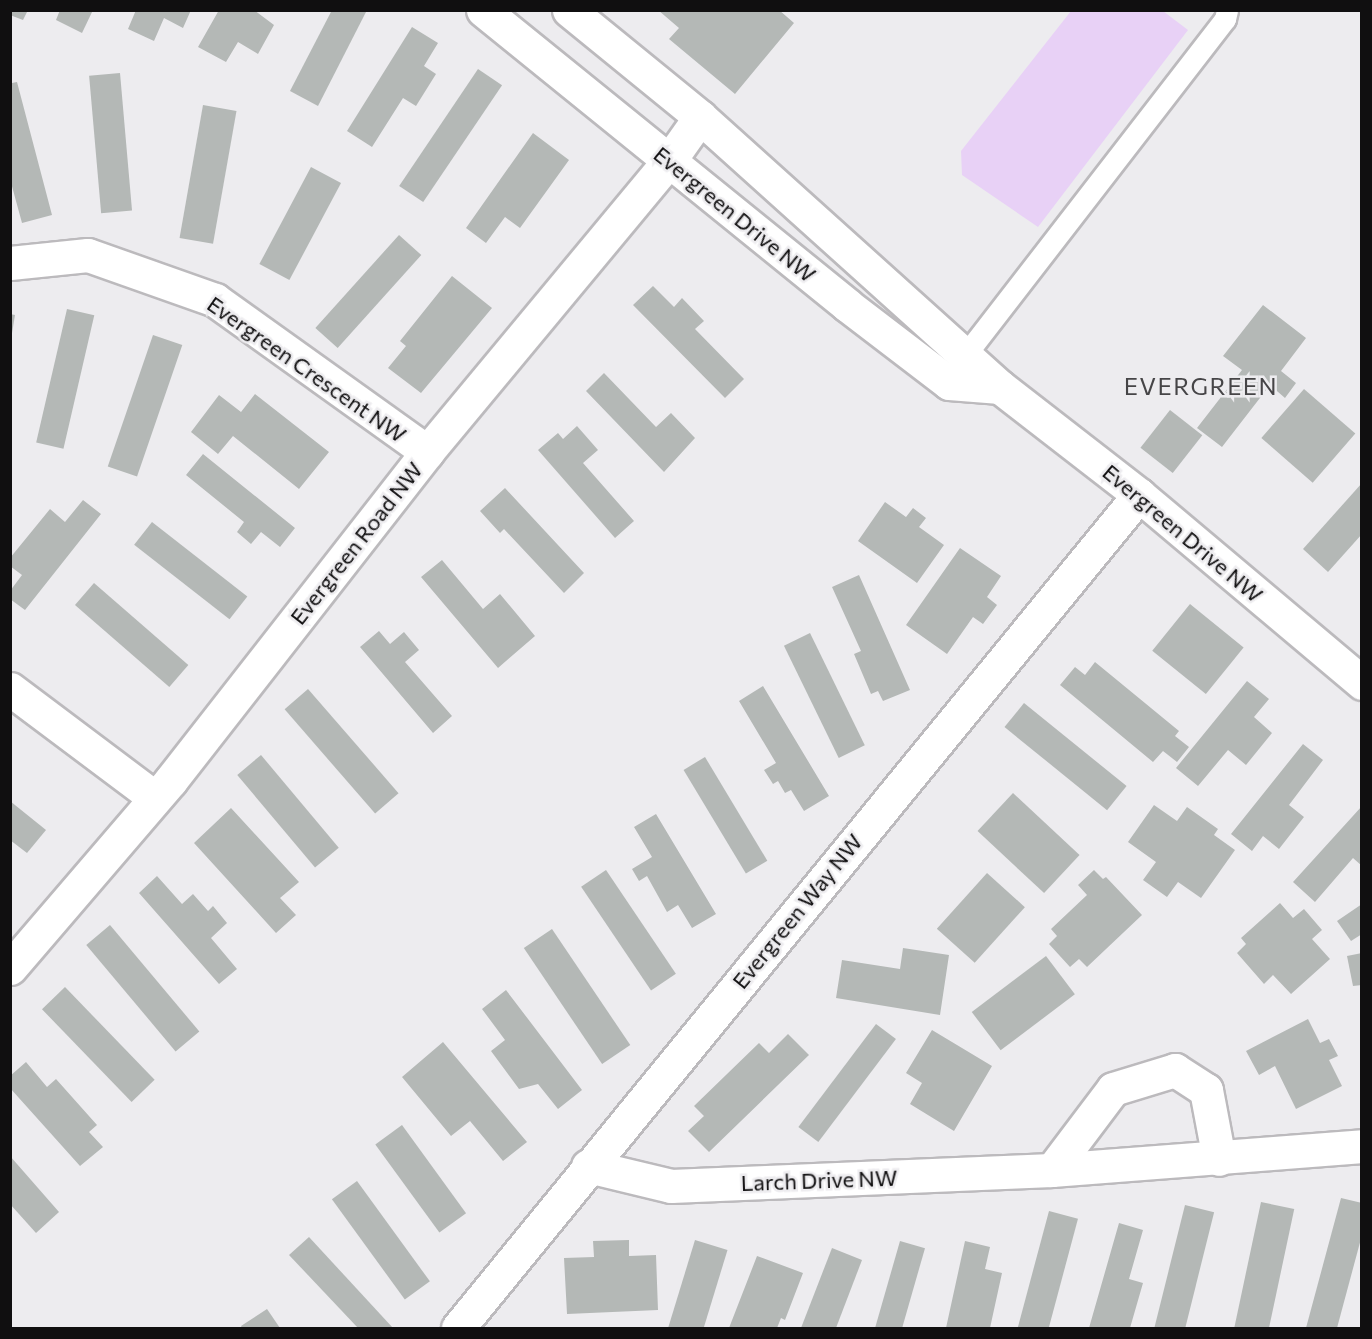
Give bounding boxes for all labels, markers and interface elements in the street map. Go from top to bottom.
street label: Evergreen Drive NW [649,141,821,287]
street label: Evergreen Crescent NW [202,290,412,448]
district label: EVERGREEN [1124,372,1278,400]
street label: Evergreen Road NW [284,456,428,630]
street label: Evergreen Drive NW [1098,458,1268,608]
street label: Evergreen Way NW [726,828,868,994]
street label: Larch Drive NW [740,1164,898,1196]

